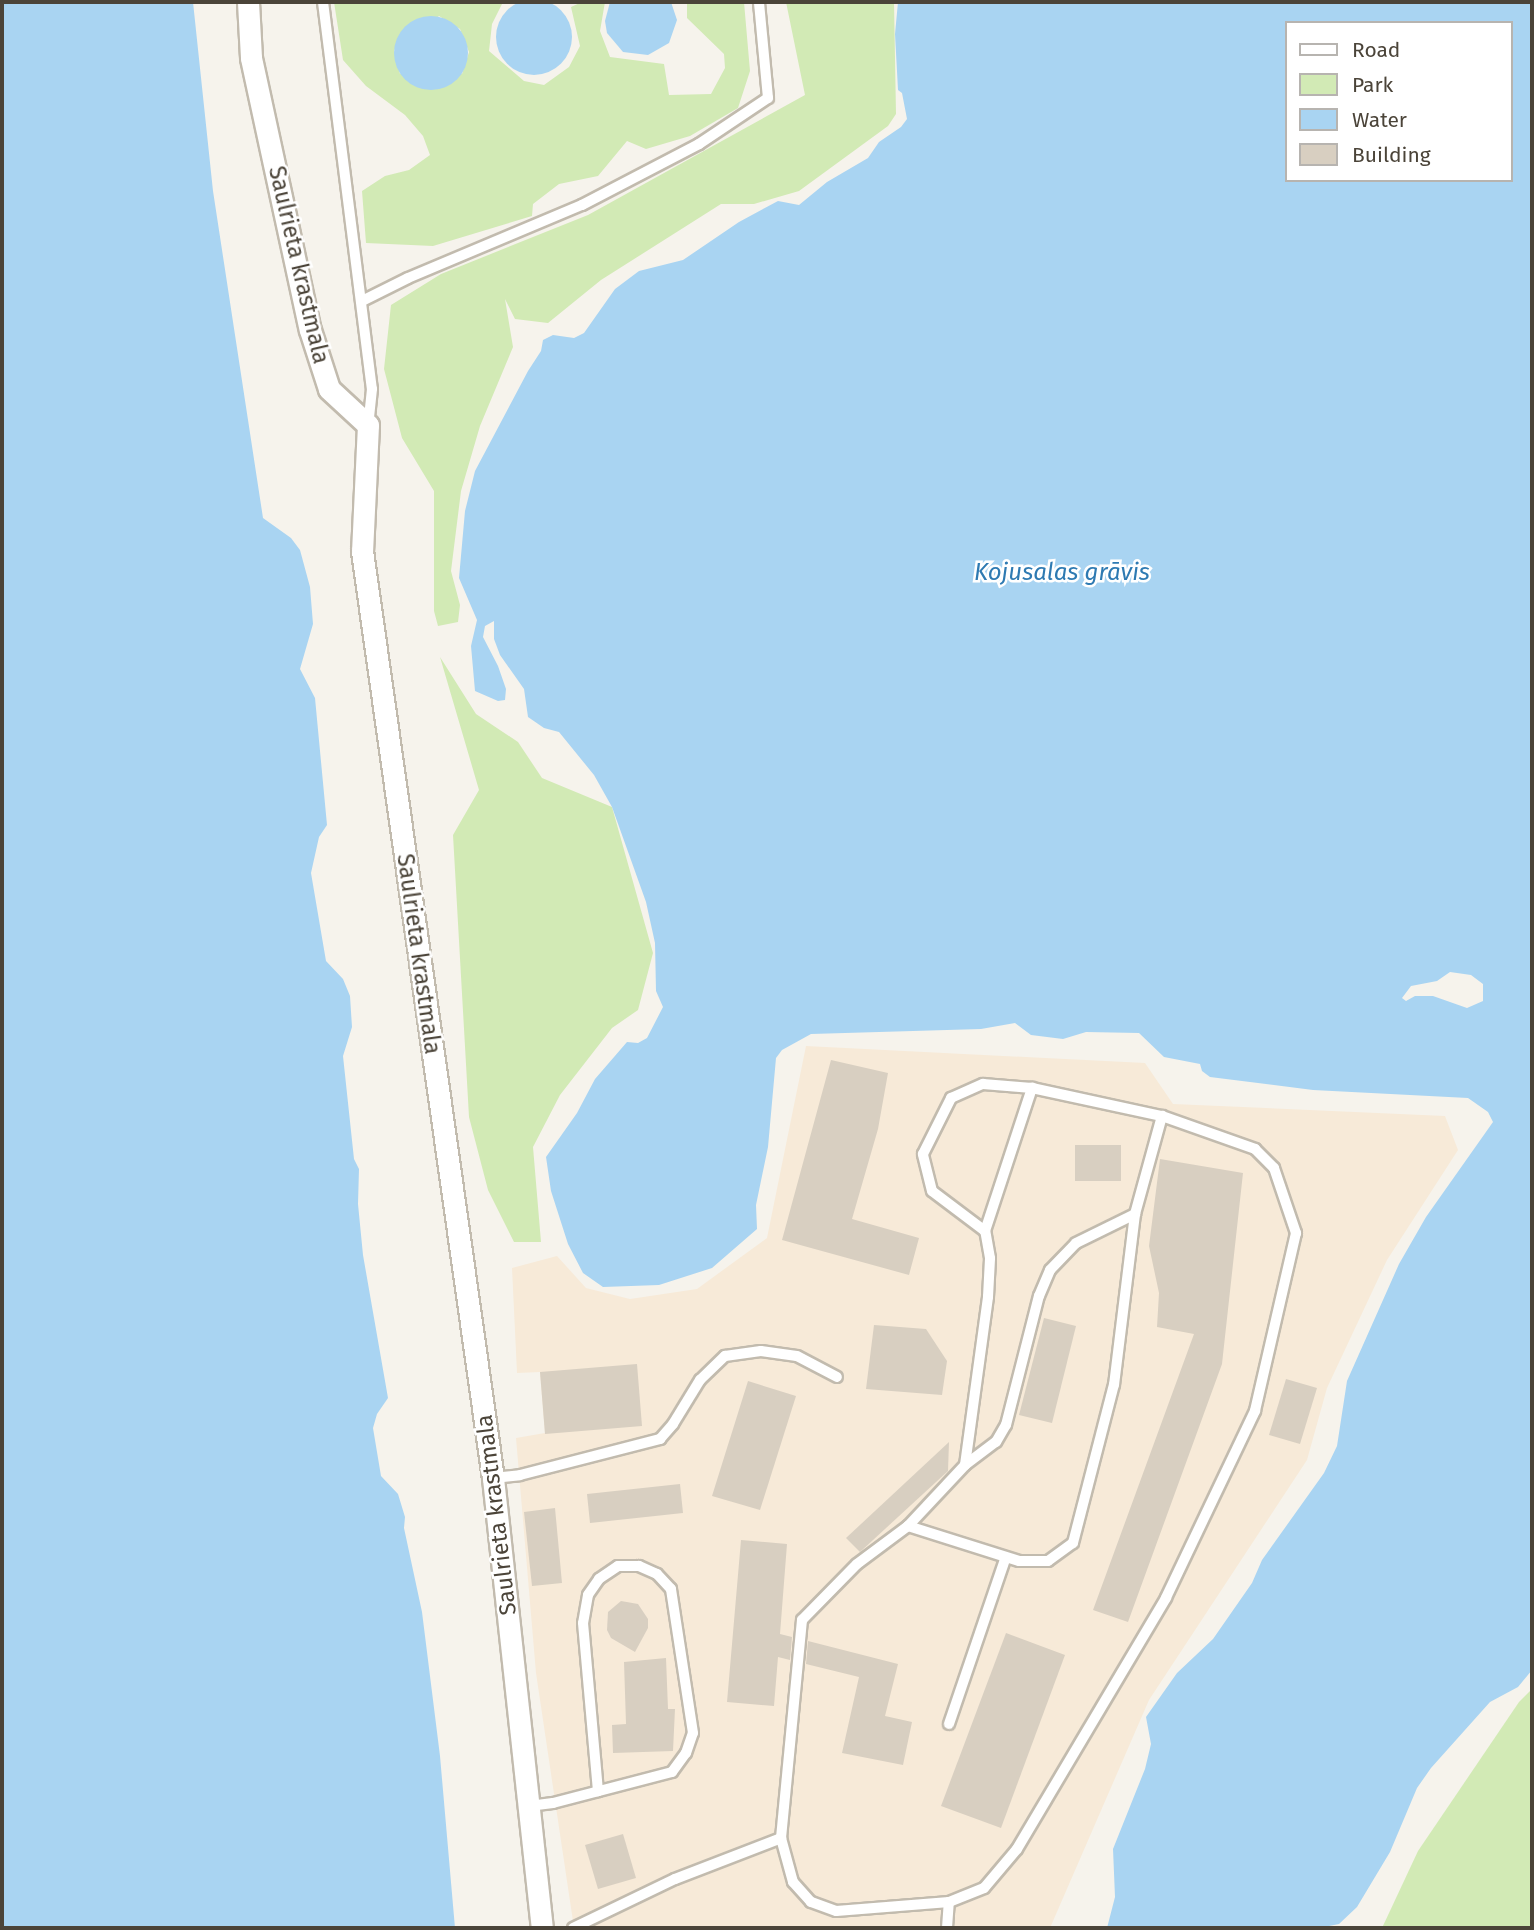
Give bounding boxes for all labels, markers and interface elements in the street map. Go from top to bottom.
legend [1286,21,1513,182]
text: Road [1352,37,1400,63]
text: Park [1352,72,1393,98]
text: Water [1352,107,1407,133]
text: Building [1352,142,1431,168]
street label: Saulrieta krastmala [263,163,335,367]
water label: Kojusalas grāvis [974,559,1150,587]
street label: Saulrieta krastmala [391,852,447,1056]
street label: Saulrieta krastmala [470,1413,522,1617]

